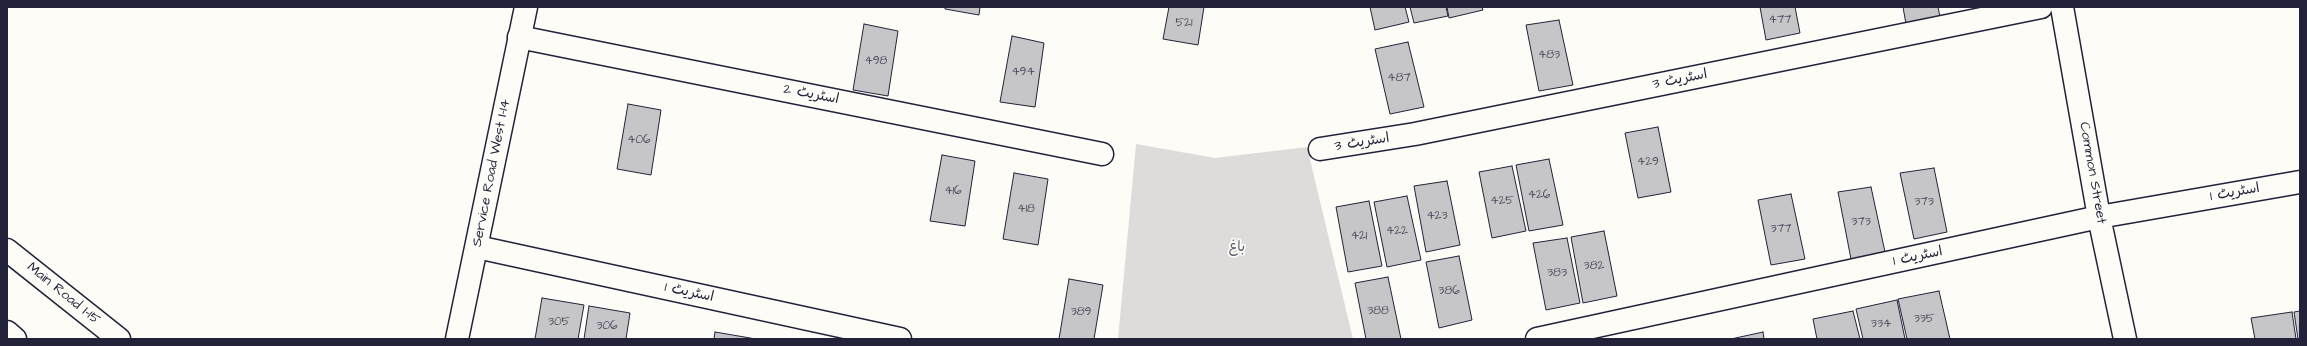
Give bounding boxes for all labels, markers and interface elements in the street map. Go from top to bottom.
house number: 477 [1769,13,1791,27]
house number: 521 [1176,16,1192,30]
house number: 483 [1538,48,1560,62]
house number: 498 [865,54,887,68]
house number: 494 [1011,65,1035,79]
street label: اسٹریٹ 3 [1651,66,1709,94]
house number: 487 [1387,71,1411,85]
street label: اسٹریٹ 2 [782,81,840,109]
street label: Service Road West I-14 [469,98,515,248]
street label: Common Street [2075,121,2109,225]
street label: اسٹریٹ 3 [1333,130,1391,156]
house number: 406 [627,133,651,147]
house number: 429 [1637,155,1659,169]
street label: اسٹریٹ 1 [2209,180,2261,206]
house number: 416 [944,184,962,198]
house number: 426 [1528,188,1550,202]
house number: 425 [1490,194,1514,208]
house number: 373 [1914,195,1934,209]
house number: 418 [1017,202,1035,216]
house number: 423 [1426,209,1448,223]
house number: 373 [1851,215,1871,229]
house number: 377 [1771,222,1791,236]
house number: 422 [1386,224,1408,238]
house number: 421 [1351,229,1367,243]
park label: باغ [1229,240,1245,256]
street label: اسٹریٹ 1 [1892,244,1944,270]
street label: Main Road I-15 [23,259,103,329]
house number: 382 [1584,259,1604,273]
house number: 383 [1547,266,1567,280]
street label: اسٹریٹ 1 [663,280,715,306]
house number: 386 [1438,284,1460,298]
house number: 388 [1367,304,1389,318]
house number: 389 [1071,305,1091,319]
house number: 335 [1914,312,1934,326]
house number: 305 [548,315,570,329]
house number: 334 [1871,317,1891,331]
house number: 306 [596,319,618,333]

